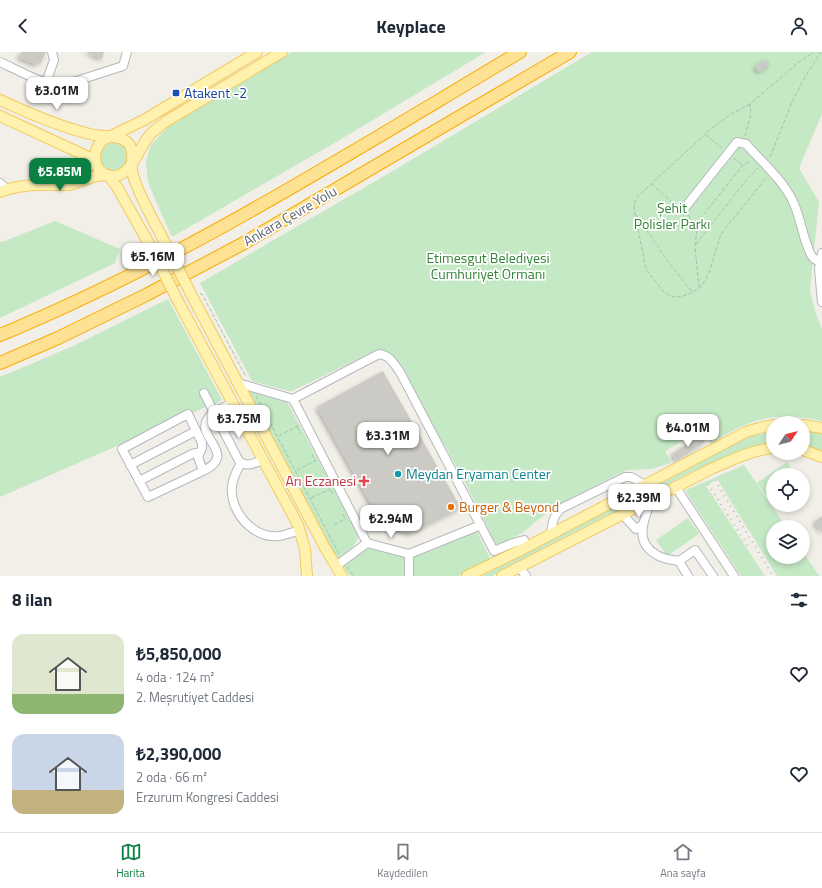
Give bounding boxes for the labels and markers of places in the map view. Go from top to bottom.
pin: ₺3.01M [24,77,90,111]
place label: Atakent -2 [184,82,247,103]
marker: Atakent -2 [171,88,181,98]
pin: ₺5.85M [27,158,93,192]
pin: ₺5.16M [120,243,186,277]
pin: ₺3.75M [206,405,272,439]
pin: ₺4.01M [655,414,721,448]
pin: ₺3.31M [355,422,421,456]
place label: Meydan Eryaman Center [406,463,551,484]
marker: Meydan Eryaman Center [393,469,403,479]
place label: Arı Eczanesi [285,470,356,491]
marker: Arı Eczanesi [359,476,369,486]
pin: ₺2.39M [606,484,672,518]
place label: Burger & Beyond [459,496,559,517]
marker: Burger & Beyond [446,502,456,512]
pin: ₺2.94M [358,505,424,539]

